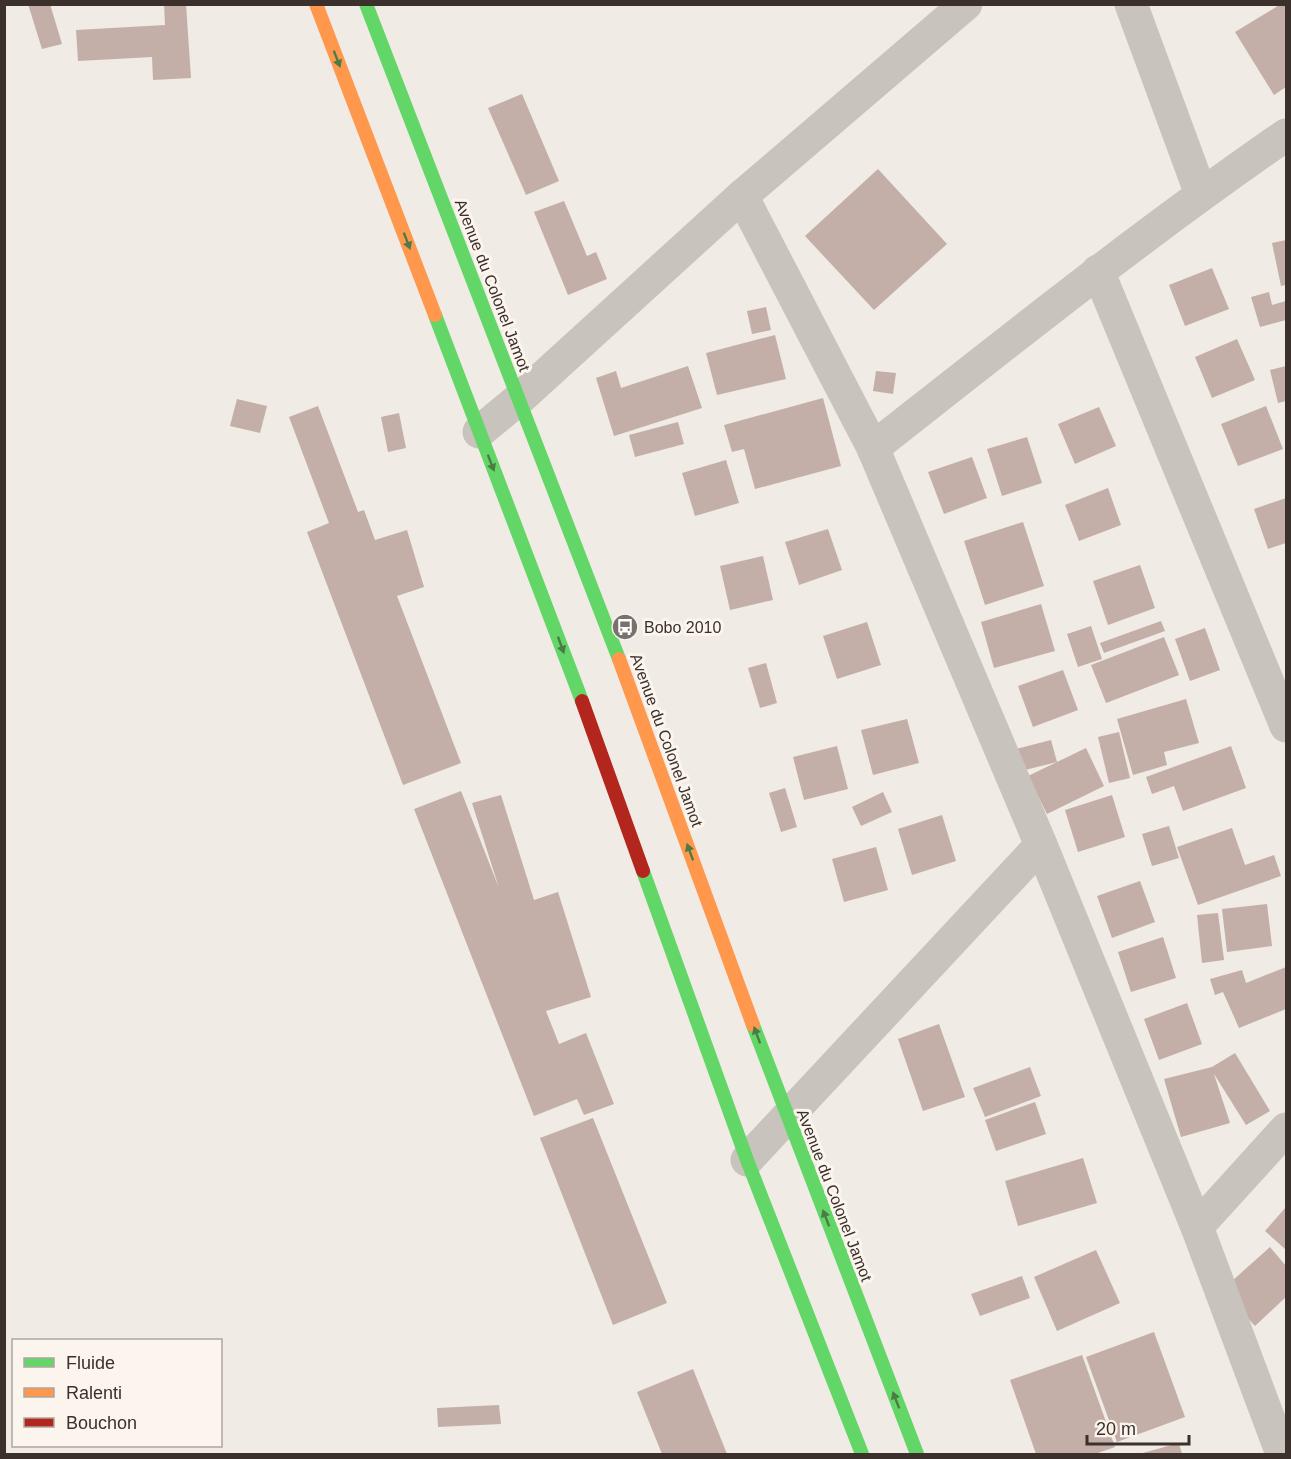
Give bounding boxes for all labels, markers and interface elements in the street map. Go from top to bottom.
one-way arrow [333,50,342,68]
street label: Avenue du Colonel Jamot [452,197,533,374]
one-way arrow [402,233,412,251]
one-way arrow [487,454,497,472]
bus stop icon: Bobo 2010 [610,612,640,642]
place label: Bobo 2010 [644,619,722,636]
one-way arrow [557,636,567,654]
street label: Avenue du Colonel Jamot [627,651,706,830]
one-way arrow [685,843,695,861]
one-way arrow [752,1026,762,1044]
street label: Avenue du Colonel Jamot [794,1107,875,1284]
one-way arrow [820,1209,830,1227]
legend [12,1339,222,1447]
text: Fluide [66,1353,115,1373]
text: Ralenti [66,1383,122,1403]
one-way arrow [891,1391,900,1409]
scale bar [1087,1408,1189,1446]
text: Bouchon [66,1413,137,1433]
text: 20 m [1096,1419,1136,1439]

